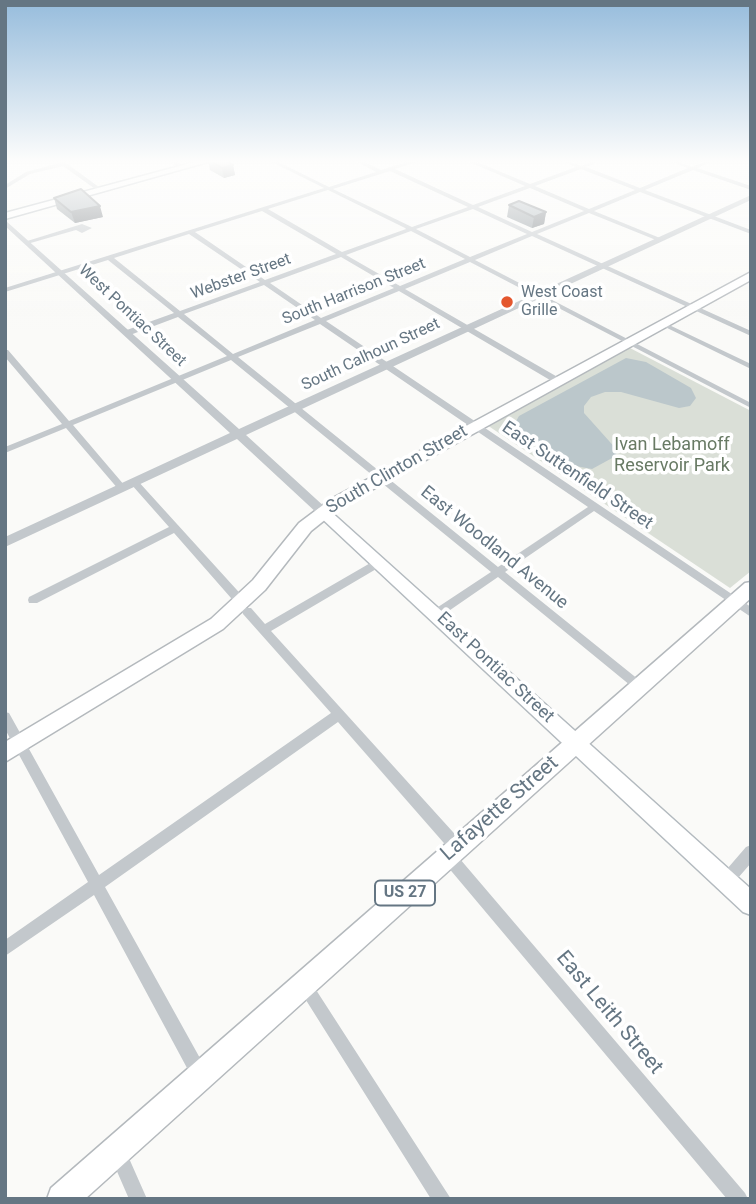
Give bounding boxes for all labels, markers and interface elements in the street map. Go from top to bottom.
street label: Webster Street [188,250,294,304]
street label: South Harrison Street [280,254,428,330]
street label: West Pontiac Street [74,261,190,371]
place label: West Coast Grille [521,283,603,321]
marker: West Coast Grille [499,294,515,310]
street label: South Calhoun Street [299,315,443,395]
street label: East Suttenfield Street [497,417,657,535]
street label: South Clinton Street [323,421,471,519]
park label: Ivan Lebamoff Reservoir Park [614,434,730,476]
street label: East Woodland Avenue [416,482,572,614]
street label: East Pontiac Street [432,608,558,728]
street label: Lafayette Street [436,751,564,867]
road number: US 27 [375,880,435,906]
street label: East Leith Street [550,946,668,1080]

